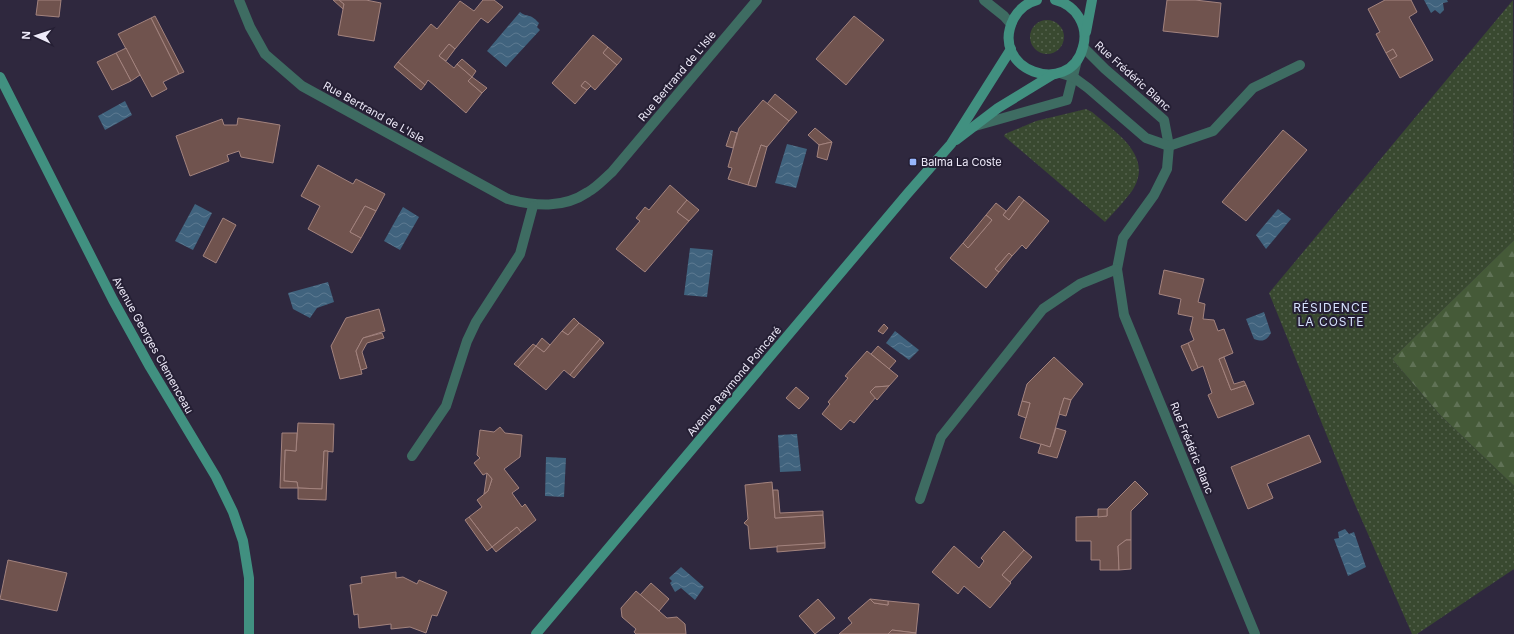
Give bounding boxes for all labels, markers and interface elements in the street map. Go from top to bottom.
north arrow [16,16,56,56]
street label: Rue Bertrand de L'Isle [635,28,719,124]
text: N [19,31,33,40]
street label: Rue Frédéric Blanc [1092,38,1174,114]
street label: Rue Bertrand de L'Isle [321,78,427,146]
place label: Balma La Coste [921,155,1002,169]
marker: Balma La Coste [908,157,918,167]
street label: Avenue Georges Clemenceau [110,274,196,416]
district label: RÉSIDENCE LA COSTE [1293,300,1369,329]
street label: Avenue Raymond Poincaré [684,323,784,439]
street label: Rue Frédéric Blanc [1167,400,1217,496]

